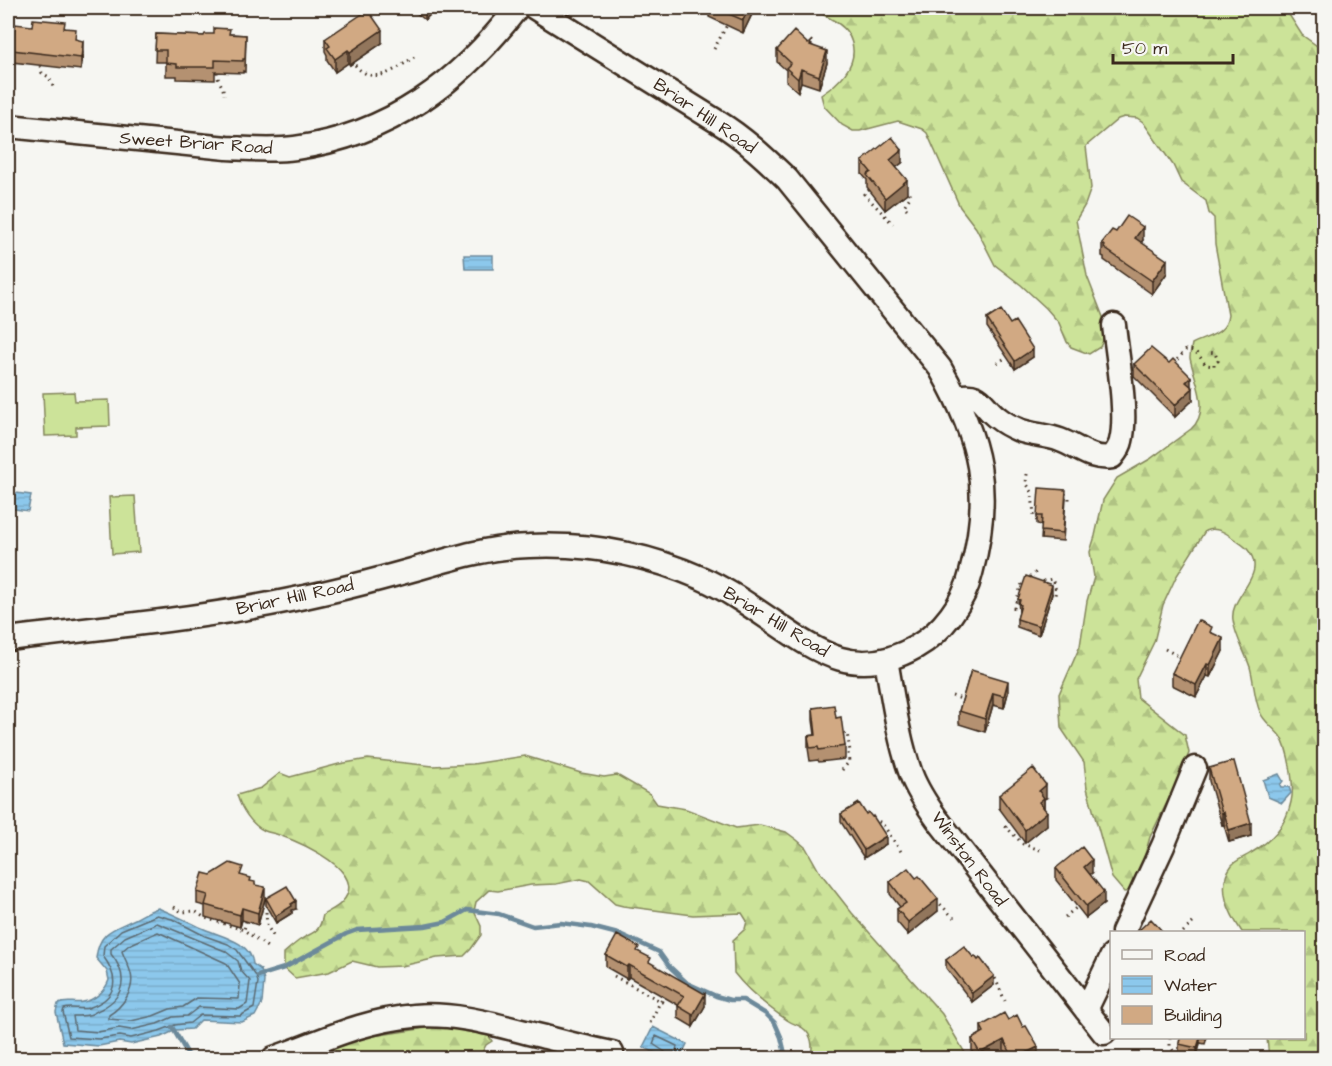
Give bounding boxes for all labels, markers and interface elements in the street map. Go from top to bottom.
scale bar [1113,27,1233,65]
text: 50 m [1122,36,1167,61]
street label: Briar Hill Road [648,72,762,160]
street label: Sweet Briar Road [119,125,273,161]
street label: Briar Hill Road [234,572,356,622]
street label: Briar Hill Road [718,580,834,664]
street label: Winston Road [925,806,1013,912]
legend [1110,931,1305,1039]
text: Road [1164,943,1205,968]
text: Water [1164,973,1217,998]
text: Building [1164,1003,1222,1029]

